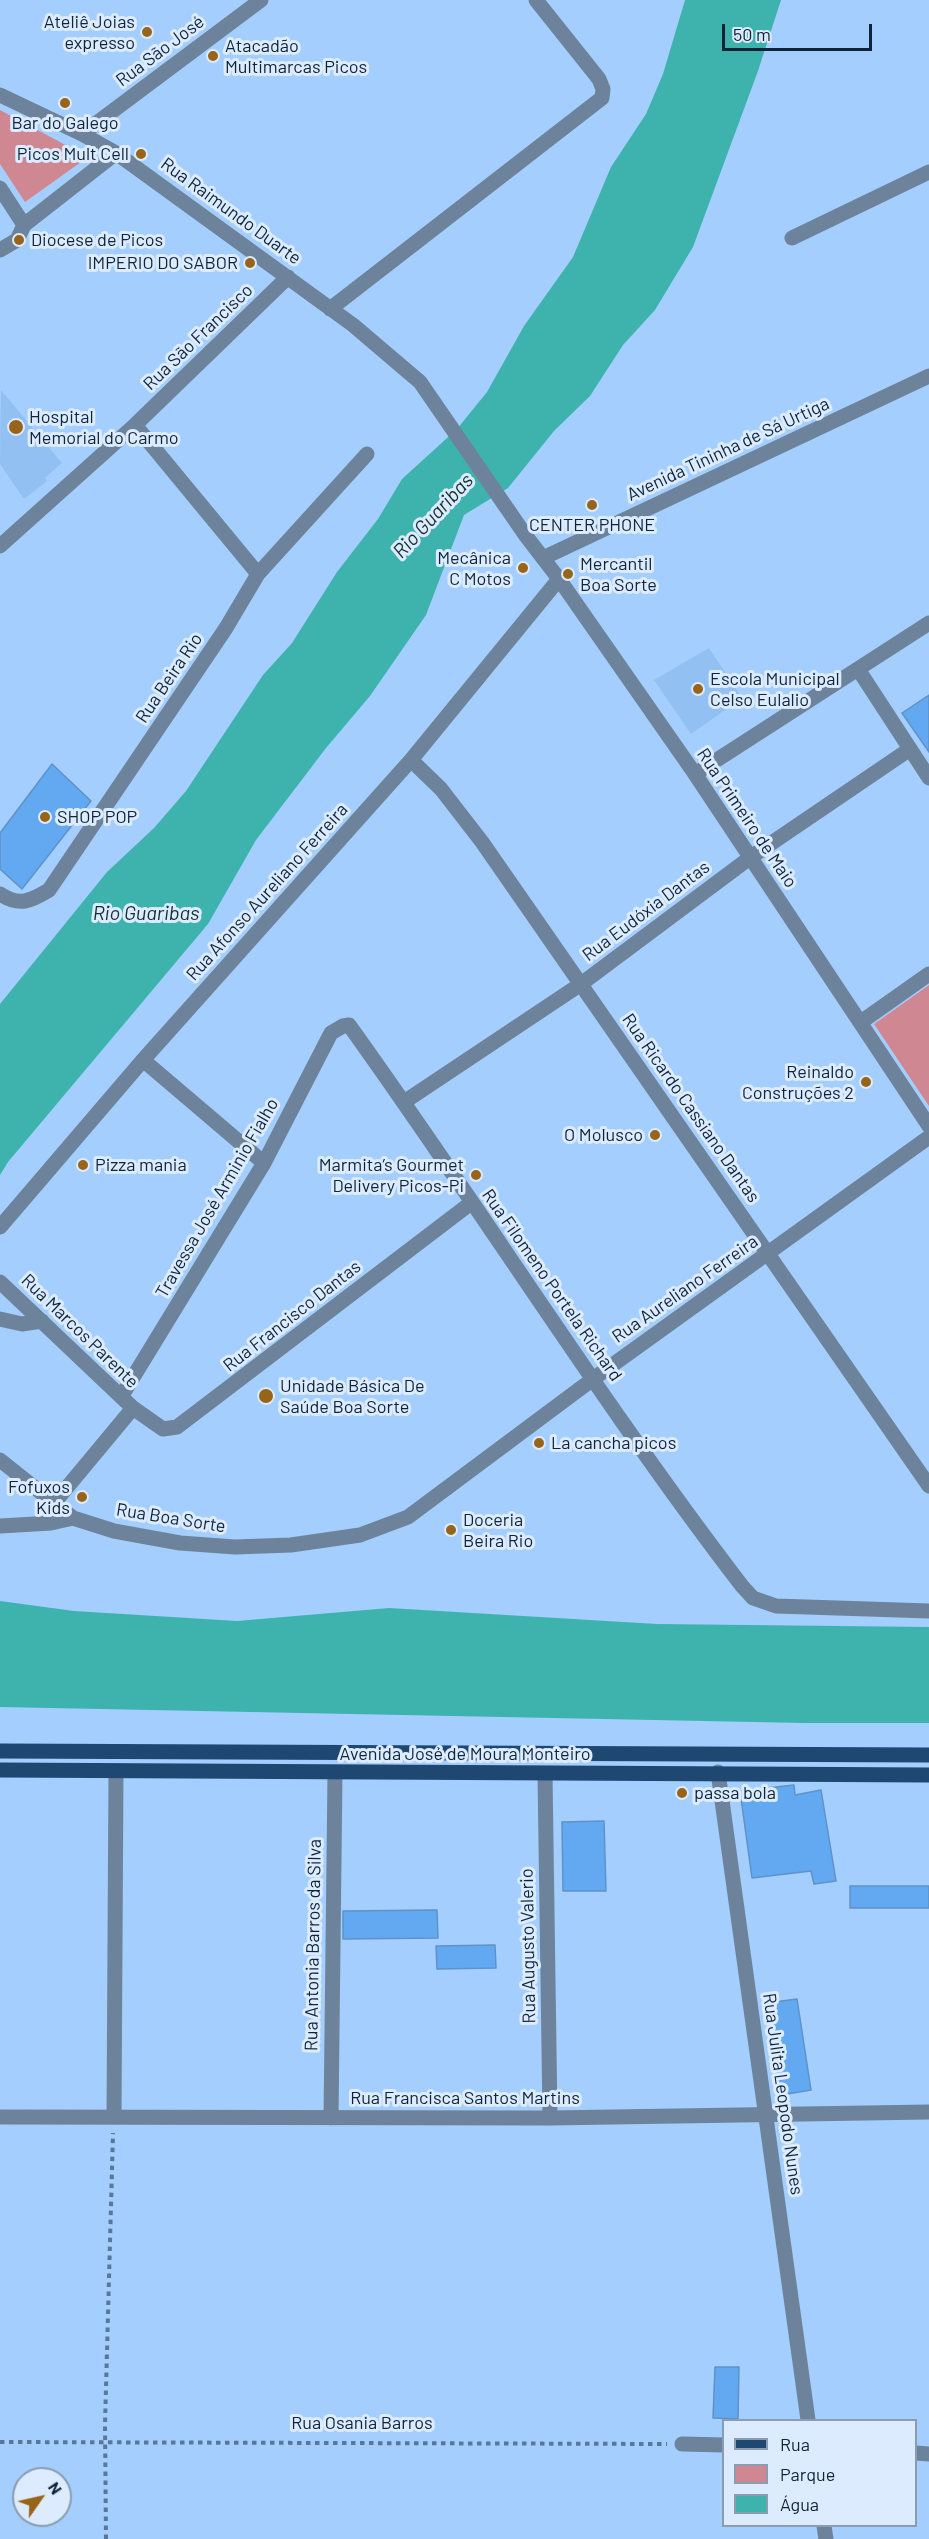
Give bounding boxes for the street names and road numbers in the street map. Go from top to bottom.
street label: Rua São José [112,11,208,91]
street label: Rua Raimundo Duarte [157,153,305,269]
street label: Rua São Francisco [139,279,257,395]
street label: Avenida Tininha de Sá Urtiga [623,393,833,505]
street label: Rua Beira Rio [131,629,207,727]
street label: Rua Primeiro de Maio [692,744,802,892]
street label: Rua Afonso Aureliano Ferreira [182,799,352,985]
street label: Rua Eudóxia Dantas [578,856,714,966]
street label: Rua Ricardo Cassiano Dantas [617,1009,765,1207]
street label: Travessa José Arminio Fialho [151,1094,283,1302]
street label: Rua Filomeno Portela Richard [477,1185,627,1385]
street label: Rua Aureliano Ferreira [608,1231,762,1347]
street label: Rua Francisco Dantas [219,1256,365,1376]
street label: Rua Marcos Parente [17,1269,143,1393]
street label: Rua Boa Sorte [115,1499,227,1537]
street label: Avenida José de Moura Monteiro [339,1743,591,1765]
street label: Rua Antonia Barros da Silva [300,1839,326,2051]
street label: Rua Augusto Valerio [516,1868,540,2024]
street label: Rua Julita Leopodo Nunes [758,1992,808,2196]
street label: Rua Francisca Santos Martins [350,2087,580,2109]
street label: Rua Osania Barros [291,2412,433,2434]

